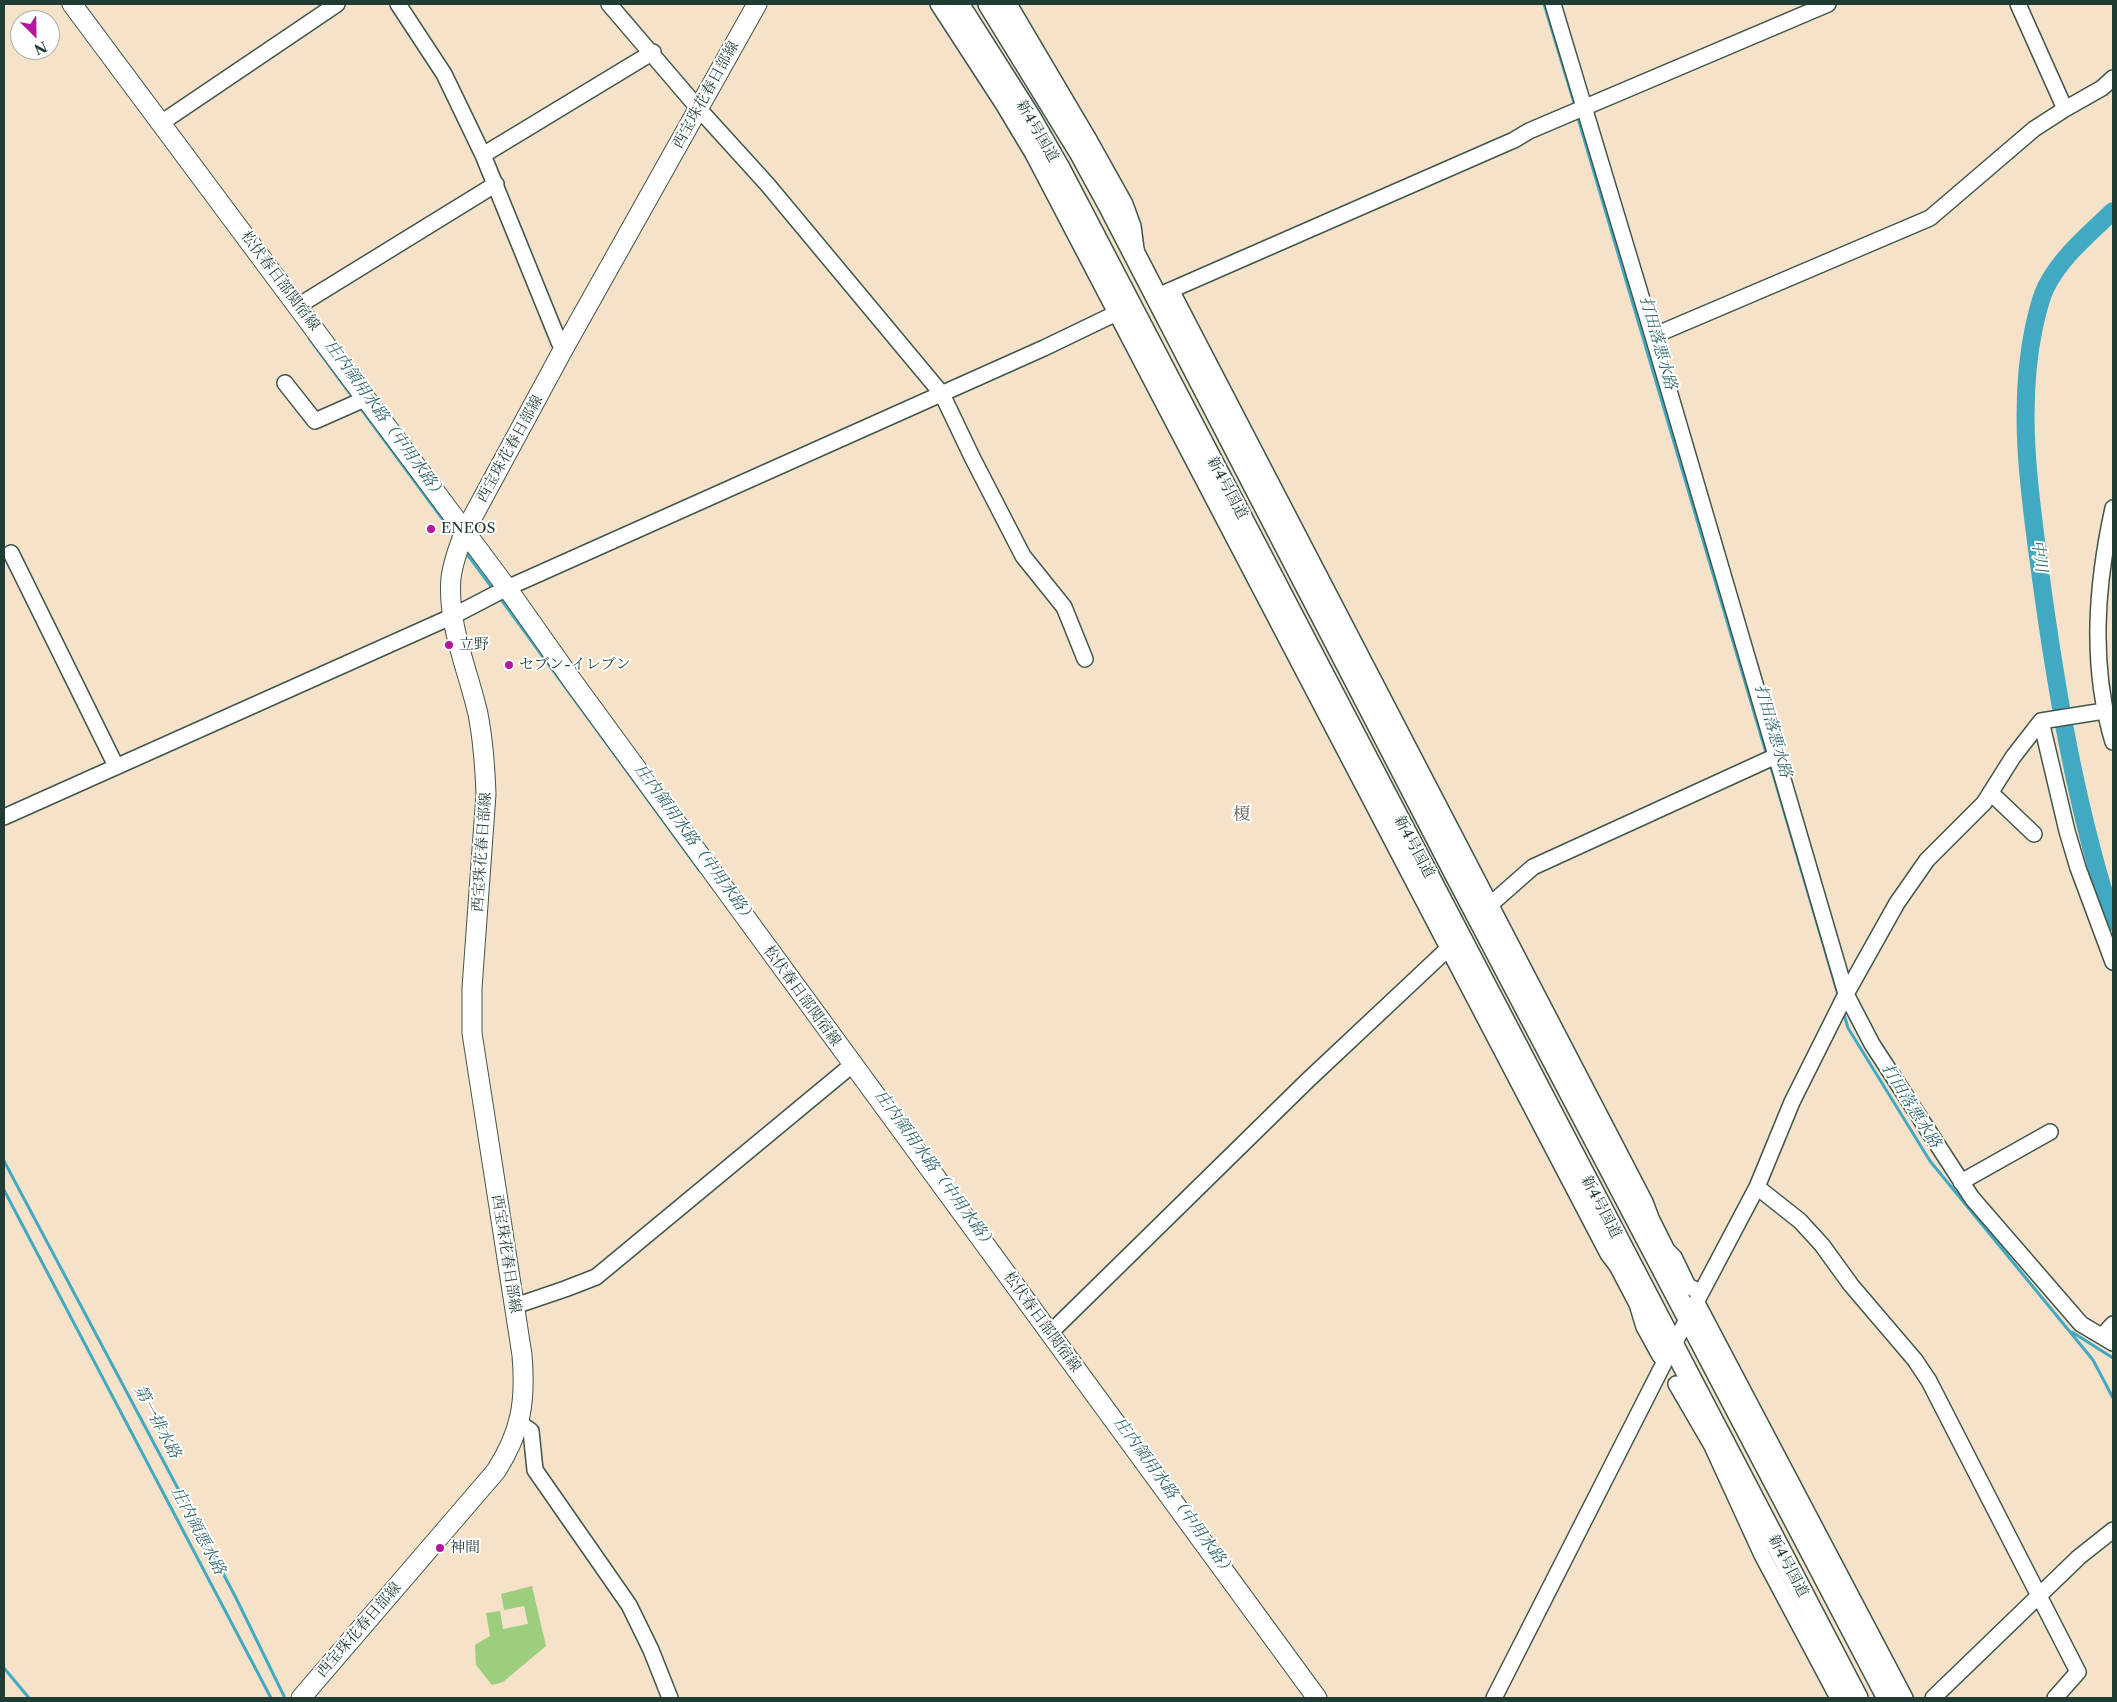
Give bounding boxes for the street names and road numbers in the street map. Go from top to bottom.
street label: 西宝珠花春日部線 [669,38,743,152]
street label: 新4号国道 [1012,97,1062,165]
street label: 松伏春日部関宿線 [237,228,323,334]
street label: 西宝珠花春日部線 [473,392,547,506]
street label: 新4号国道 [1203,453,1251,523]
street label: 西宝珠花春日部線 [469,792,495,912]
street label: 新4号国道 [1390,812,1438,882]
street label: 松伏春日部関宿線 [759,942,845,1050]
street label: 新4号国道 [1577,1172,1625,1242]
street label: 西宝珠花春日部線 [488,1193,524,1315]
street label: 松伏春日部関宿線 [999,1268,1085,1376]
street label: 新4号国道 [1764,1531,1812,1601]
street label: 西宝珠花春日部線 [313,1579,405,1681]

